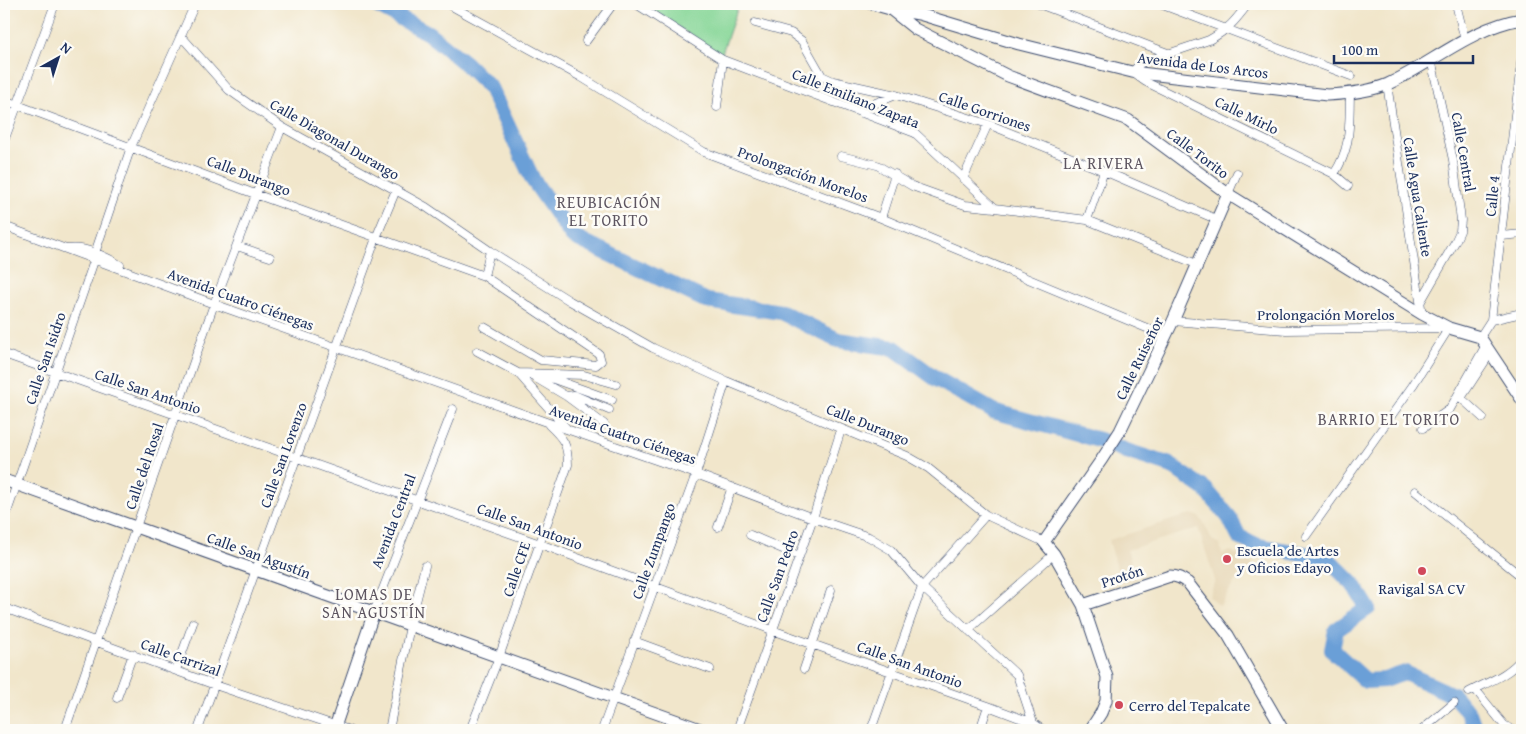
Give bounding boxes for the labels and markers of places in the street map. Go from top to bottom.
place label: Escuela de Artes y Oficios Edayo [1236,540,1339,578]
marker: Escuela de Artes y Oficios Edayo [1221,553,1233,565]
marker: Ravigal SA CV [1416,565,1428,577]
place label: Ravigal SA CV [1379,578,1466,599]
place label: Cerro del Tepalcate [1129,695,1250,716]
marker: Cerro del Tepalcate [1113,699,1125,711]

